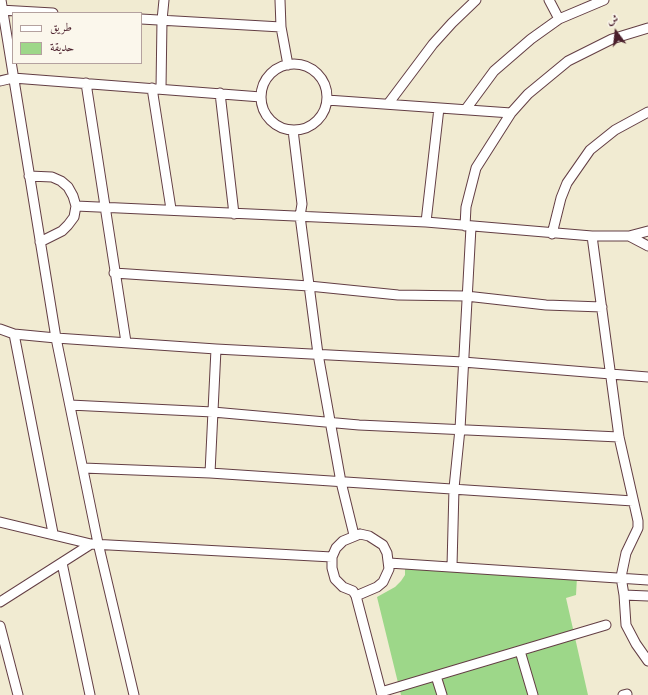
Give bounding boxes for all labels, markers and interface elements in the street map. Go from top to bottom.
legend [12,12,142,64]
north arrow [596,12,636,52]
text: ش [606,12,620,29]
text: طريق [50,20,72,35]
text: حديقة [50,40,74,55]

